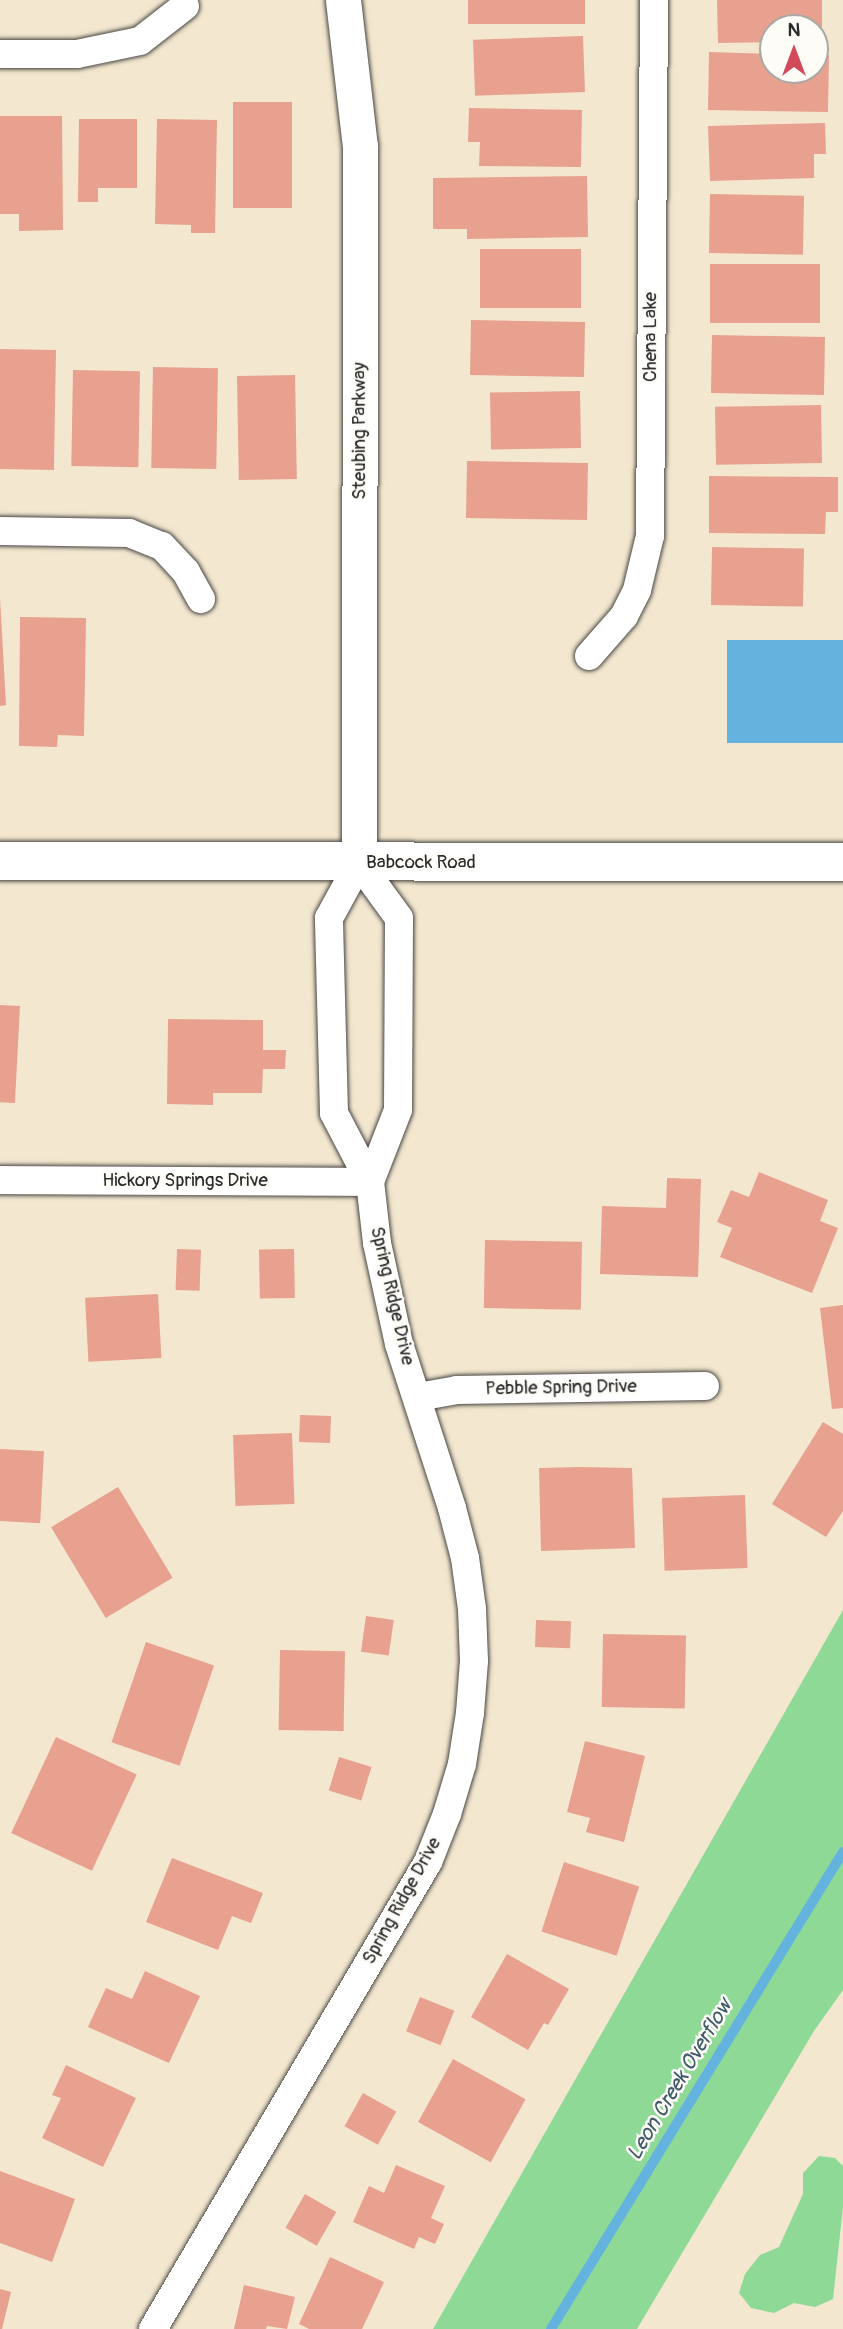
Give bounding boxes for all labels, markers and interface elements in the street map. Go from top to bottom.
north arrow [759,14,829,84]
text: N [788,18,800,42]
street label: Chena Lake [640,292,662,382]
street label: Steubing Parkway [349,362,371,500]
street label: Babcock Road [366,852,476,874]
street label: Hickory Springs Drive [102,1170,268,1192]
street label: Spring Ridge Drive [365,1224,419,1368]
street label: Pebble Spring Drive [485,1375,637,1401]
street label: Spring Ridge Drive [358,1834,446,1968]
water label: Leon Creek Overflow [622,1995,738,2165]

